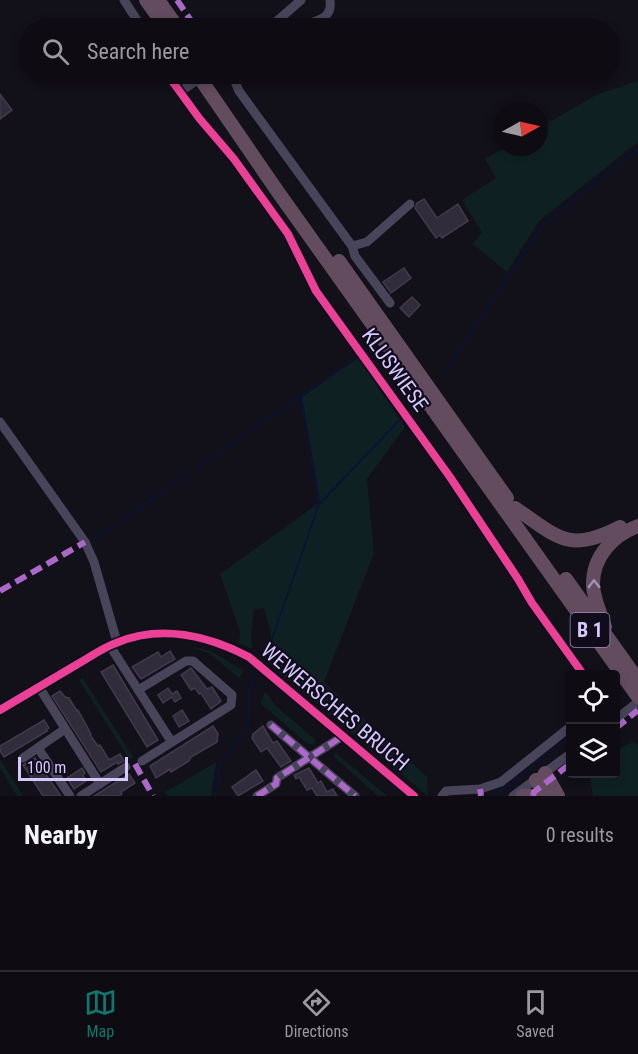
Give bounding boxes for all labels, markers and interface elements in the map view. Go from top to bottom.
search box [18,18,620,84]
icon: search [39,35,72,68]
text: Search here [87,39,189,64]
north arrow [494,102,548,156]
street label: KLUSWIESE [357,324,433,416]
one-way arrow [588,579,600,588]
road number: B 1 [570,613,610,647]
street label: WEWERSCHES BRUCH [256,638,414,776]
map controls [566,670,620,778]
button: locate [566,670,620,724]
button: layers [566,724,620,778]
scale bar [18,754,128,782]
text: 100 m [27,758,66,777]
text: Nearby [24,820,98,850]
text: 0 results [546,823,614,847]
tab: Map [84,986,117,1041]
tab: Directions [285,986,348,1041]
tab: Saved [516,986,554,1041]

